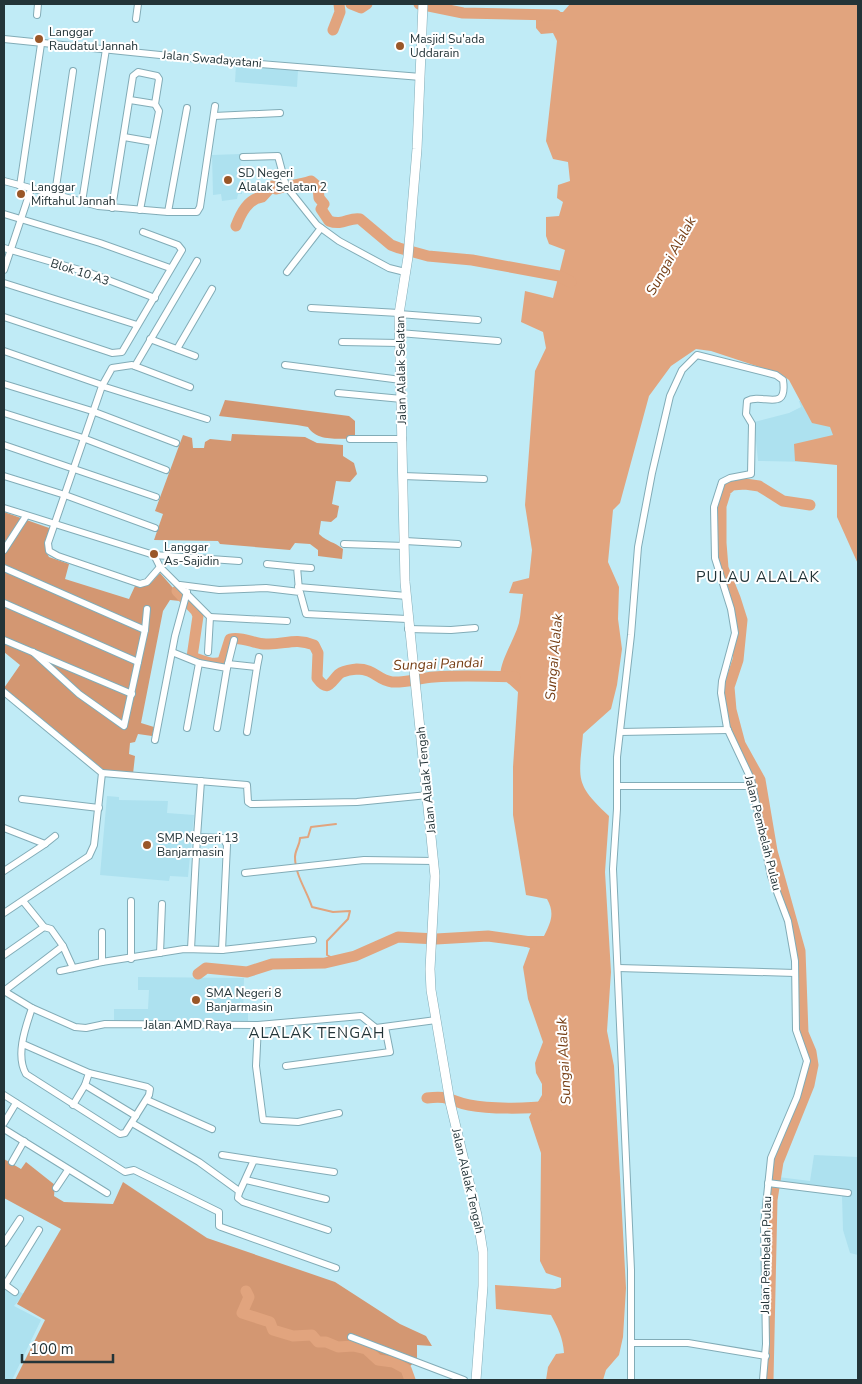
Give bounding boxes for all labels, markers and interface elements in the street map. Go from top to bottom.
place label: Langgar Raudatul Jannah [49,24,138,54]
place label: Masjid Su'ada Uddarain [410,31,485,61]
marker: Langgar Raudatul Jannah [33,33,45,45]
marker: Masjid Su'ada Uddarain [394,40,406,52]
street label: Jalan Swadayatani [161,47,262,71]
place label: SD Negeri Alalak Selatan 2 [238,165,327,195]
marker: SD Negeri Alalak Selatan 2 [222,174,234,186]
place label: Langgar Miftahul Jannah [31,179,116,209]
marker: Langgar Miftahul Jannah [15,188,27,200]
water label: Sungai Alalak [642,212,701,299]
street label: Blok 10 A3 [49,255,111,289]
street label: Jalan Alalak Selatan [392,315,410,426]
place label: Langgar As-Sajidin [164,539,219,569]
marker: Langgar As-Sajidin [148,548,160,560]
district label: PULAU ALALAK [696,567,820,587]
water label: Sungai Alalak [541,612,567,701]
water label: Sungai Pandai [393,653,484,675]
street label: Jalan Alalak Tengah [412,726,440,835]
street label: Jalan Pembelah Pulau [741,773,785,892]
place label: SMP Negeri 13 Banjarmasin [157,830,239,860]
marker: SMP Negeri 13 Banjarmasin [141,839,153,851]
place label: SMA Negeri 8 Banjarmasin [206,985,282,1015]
marker: SMA Negeri 8 Banjarmasin [190,994,202,1006]
water label: Sungai Alalak [552,1016,576,1105]
street label: Jalan AMD Raya [143,1017,232,1033]
district label: ALALAK TENGAH [249,1023,385,1043]
street label: Jalan Alalak Tengah [448,1126,488,1235]
street label: Jalan Pembelah Pulau [757,1196,775,1315]
scale bar [22,1332,114,1364]
text: 100 m [30,1339,74,1359]

